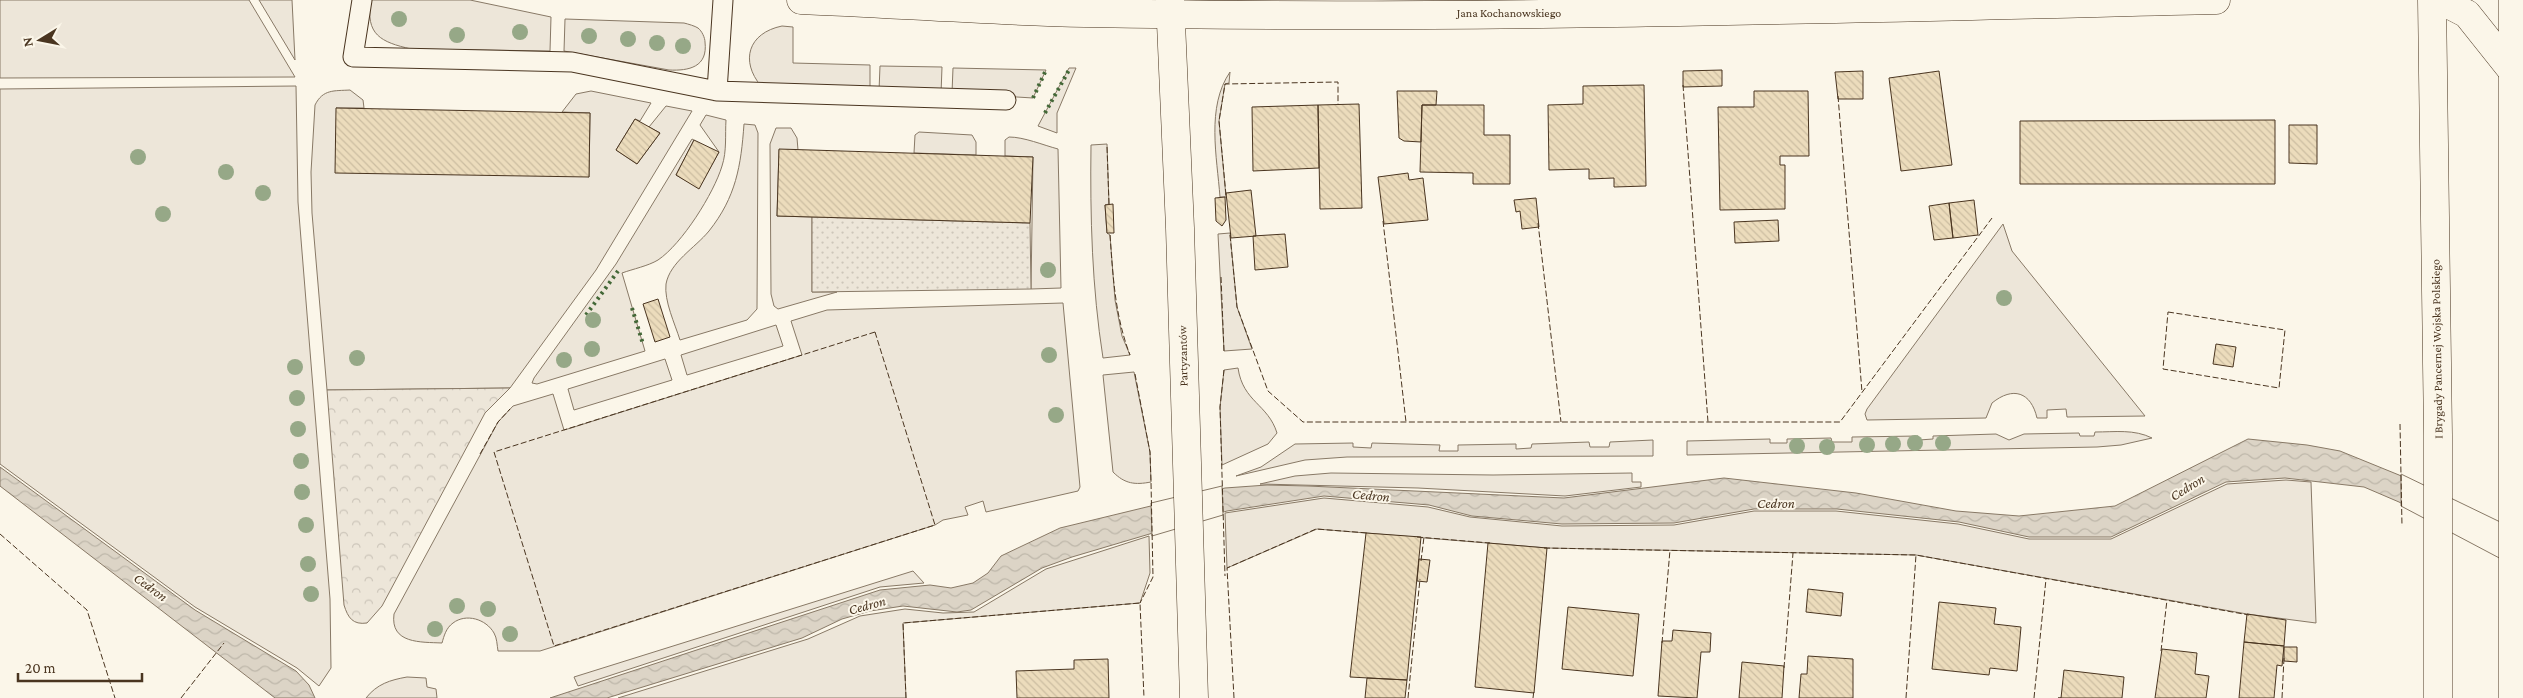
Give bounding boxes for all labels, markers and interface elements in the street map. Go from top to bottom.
street label: Jana Kochanowskiego [1456,6,1561,20]
north arrow [15,15,65,65]
text: N [18,36,36,48]
street label: I Brygady Pancernej Wojska Polskiego [2428,259,2446,439]
street label: Partyzantów [1175,325,1191,387]
water label: Cedron [2167,470,2207,504]
water label: Cedron [1351,485,1391,505]
water label: Cedron [1757,495,1795,511]
water label: Cedron [131,569,171,605]
water label: Cedron [847,592,887,618]
scale bar [18,650,141,682]
text: 20 m [25,660,56,676]

